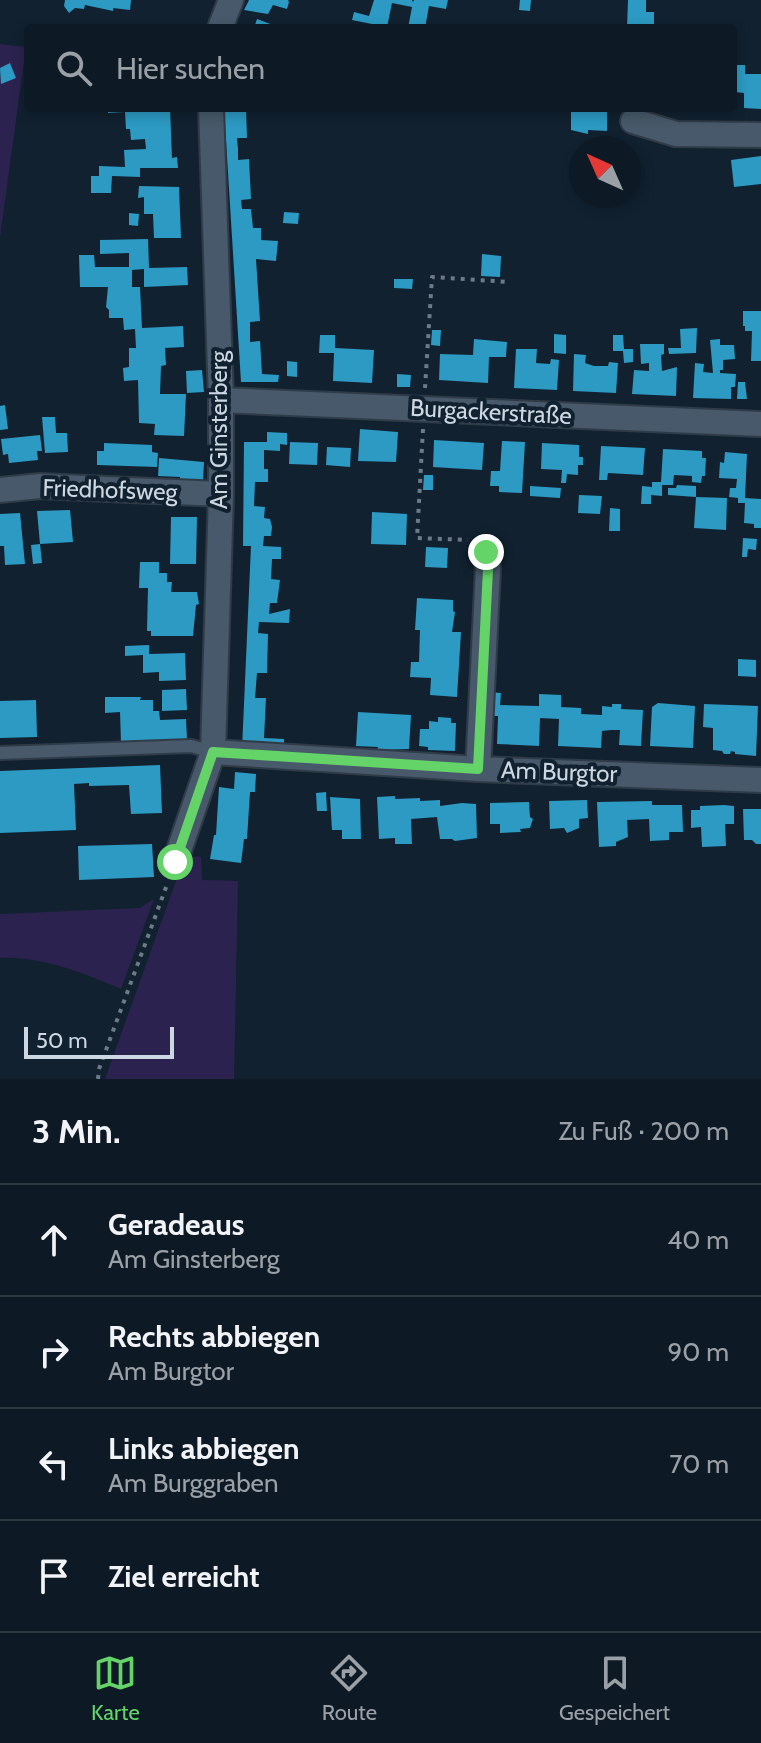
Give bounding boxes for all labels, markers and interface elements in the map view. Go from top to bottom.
search box [24,24,737,112]
icon: search [52,46,96,90]
text: Hier suchen [116,50,265,87]
north arrow [569,136,641,208]
street label: Am Ginsterberg [204,350,233,509]
street label: Burgackerstraße [410,393,573,430]
street label: Friedhofsweg [42,473,179,506]
route end [468,534,504,570]
street label: Am Burgtor [500,755,618,788]
route start [157,844,193,880]
scale bar [24,1023,174,1059]
text: 50 m [36,1027,88,1054]
text: 3 Min. [32,1110,120,1152]
text: Zu Fuß · 200 m [558,1115,729,1147]
text: Geradeaus [108,1206,245,1243]
icon: ahead [32,1218,76,1262]
text: 40 m [667,1224,729,1256]
text: Am Ginsterberg [108,1243,280,1275]
text: Rechts abbiegen [108,1318,320,1355]
icon: right [32,1330,76,1374]
text: 90 m [667,1336,729,1368]
text: Am Burgtor [108,1355,234,1387]
text: Links abbiegen [108,1430,300,1467]
icon: left [32,1442,76,1486]
text: 70 m [669,1448,729,1480]
text: Am Burggraben [108,1467,278,1499]
icon: arrive [32,1554,76,1598]
text: Ziel erreicht [108,1558,259,1595]
tab: Karte [91,1651,140,1726]
tab: Route [322,1651,377,1726]
tab: Gespeichert [559,1651,670,1726]

